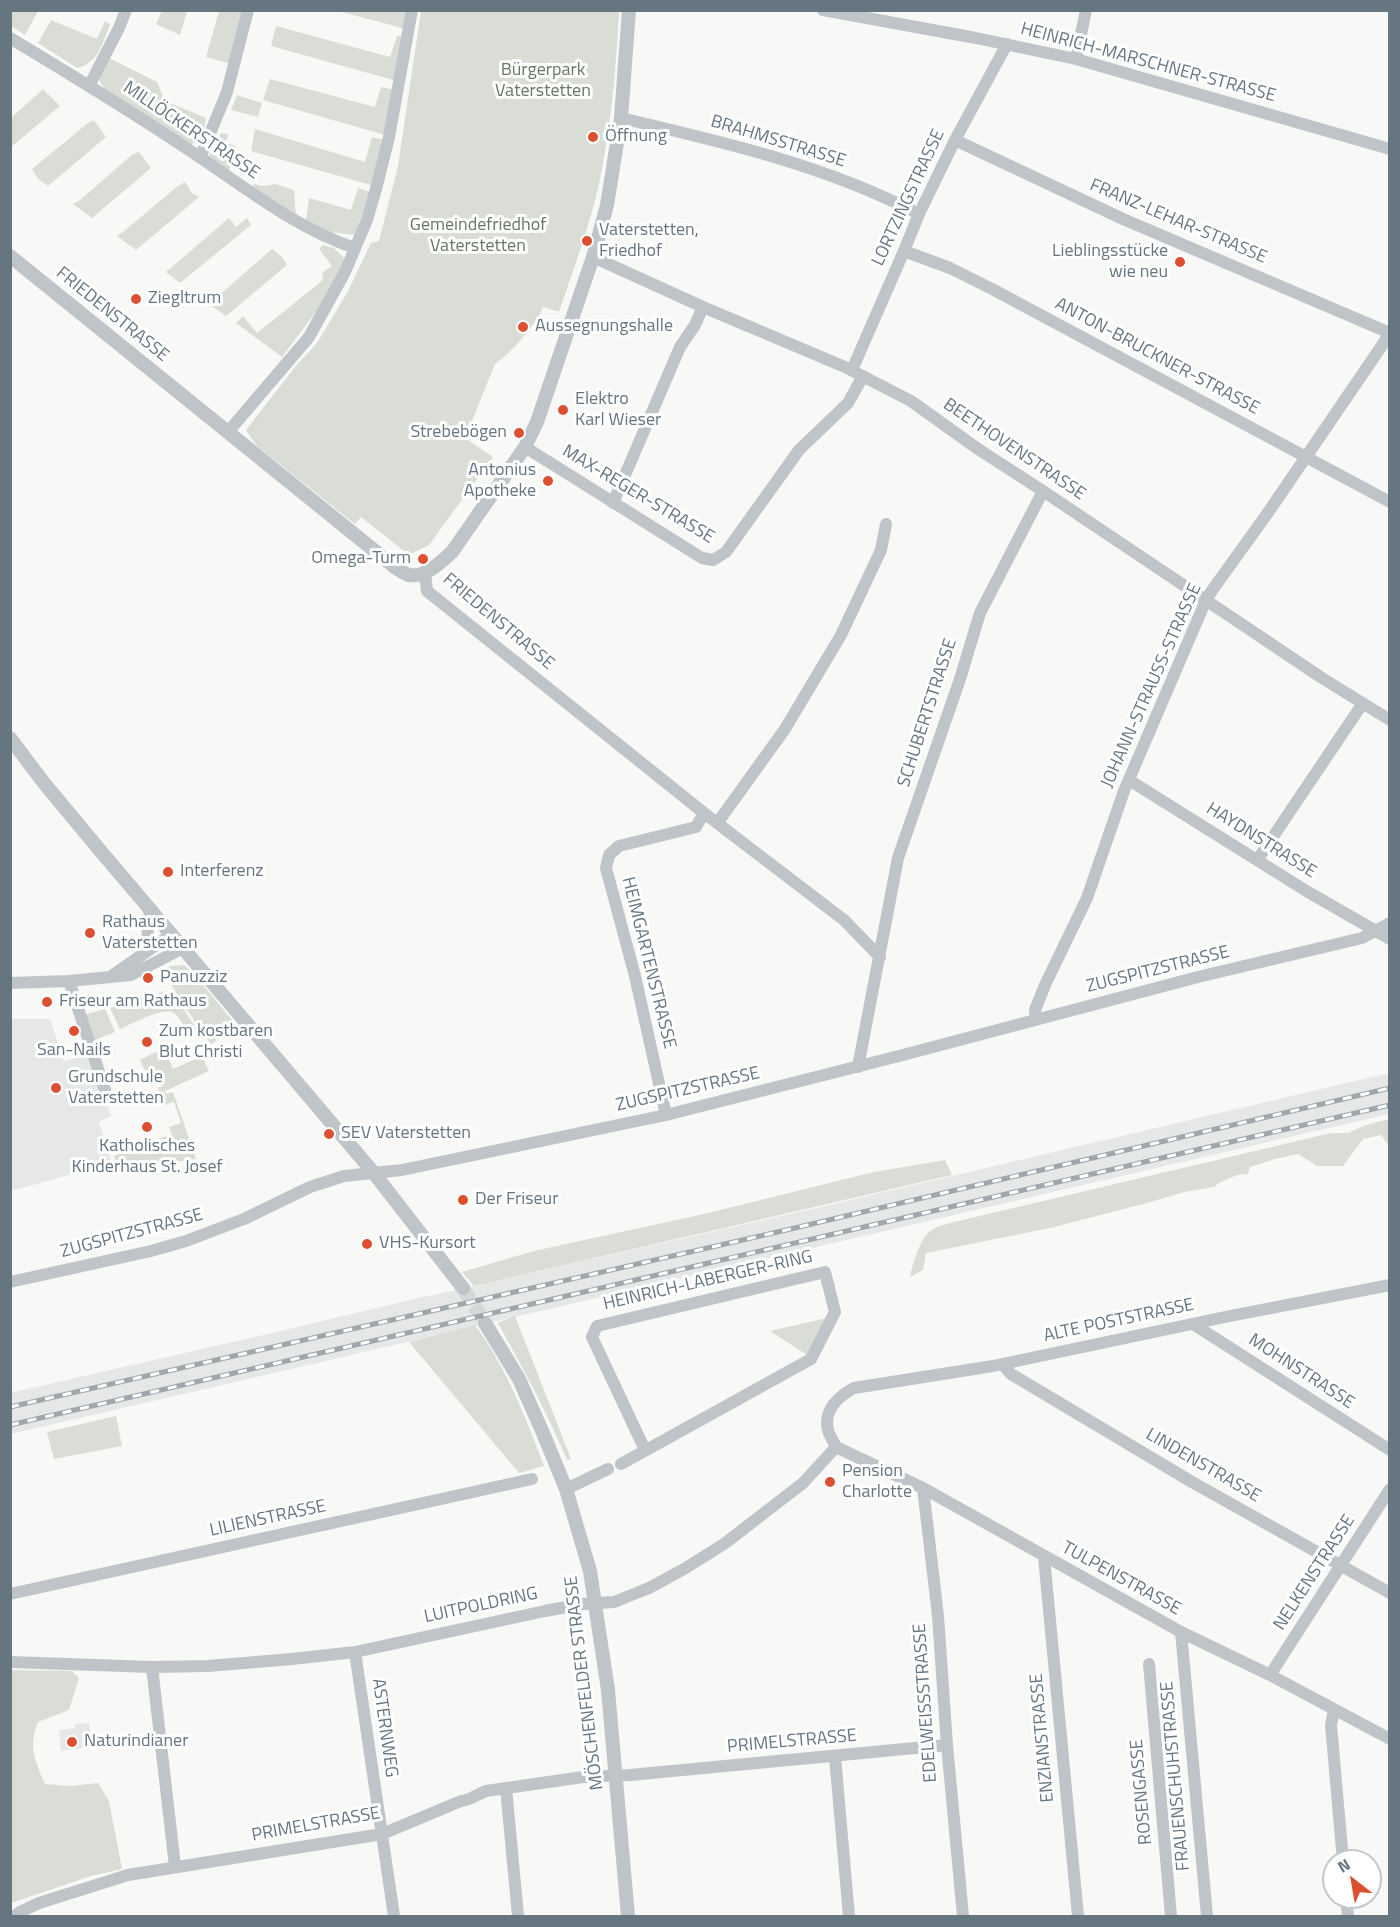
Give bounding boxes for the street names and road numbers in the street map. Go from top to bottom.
street label: HEINRICH-MARSCHNER-STRASSE [1018,18,1278,108]
street label: MILLÖCKERSTRASSE [119,77,263,185]
street label: BRAHMSSTRASSE [708,111,848,173]
street label: LORTZINGSTRASSE [868,126,950,270]
street label: FRANZ-LEHAR-STRASSE [1086,175,1270,269]
street label: FRIEDENSTRASSE [51,263,173,367]
street label: ANTON-BRUCKNER-STRASSE [1051,294,1263,420]
street label: BEETHOVENSTRASSE [939,394,1089,506]
street label: MAX-REGER-STRASSE [558,441,718,549]
street label: FRIEDENSTRASSE [438,569,558,675]
street label: JOHANN-STRAUSS-STRASSE [1097,581,1207,791]
street label: SCHUBERTSTRASSE [894,636,962,790]
street label: HAYDNSTRASSE [1202,799,1320,883]
street label: HEIMGARTENSTRASSE [616,875,680,1051]
street label: ZUGSPITZSTRASSE [1084,942,1232,998]
street label: ZUGSPITZSTRASSE [614,1063,762,1117]
street label: ZUGSPITZSTRASSE [58,1205,206,1263]
street label: HEINRICH-LABERGER-RING [601,1246,815,1316]
street label: ALTE POSTSTRASSE [1042,1295,1196,1347]
street label: MOHNSTRASSE [1244,1330,1358,1414]
street label: LINDENSTRASSE [1142,1424,1264,1508]
street label: LILIENSTRASSE [208,1496,328,1542]
street label: NELKENSTRASSE [1270,1511,1360,1635]
street label: TULPENSTRASSE [1058,1537,1184,1621]
street label: MÖSCHENFELDER STRASSE [561,1575,609,1791]
street label: LUITPOLDRING [422,1583,540,1629]
street label: EDELWEISSSTRASSE [910,1623,942,1783]
street label: ENZIANSTRASSE [1027,1673,1059,1803]
street label: ASTERNWEG [366,1677,402,1779]
street label: FRAUENSCHUHSTRASSE [1157,1680,1195,1872]
street label: PRIMELSTRASSE [726,1726,858,1758]
street label: ROSENGASSE [1127,1738,1157,1846]
street label: PRIMELSTRASSE [250,1803,382,1847]

